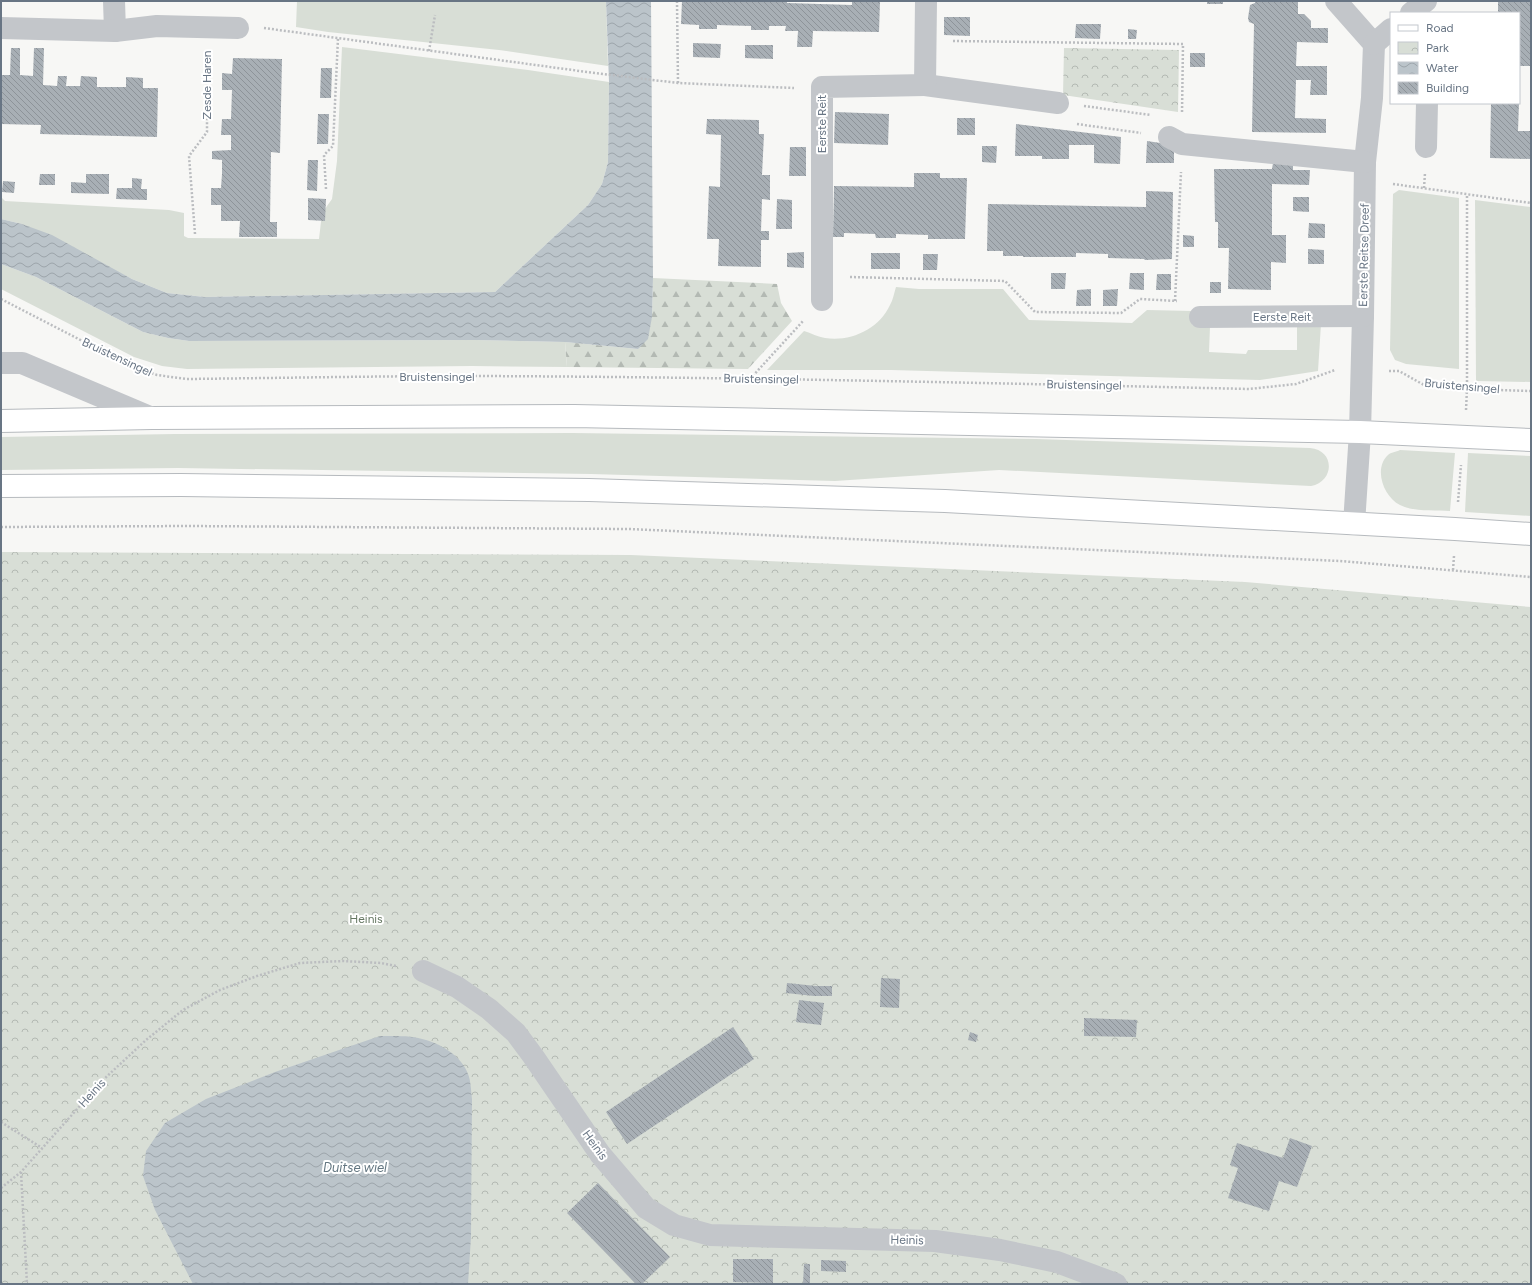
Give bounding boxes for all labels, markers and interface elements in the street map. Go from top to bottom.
legend [1390,12,1520,104]
text: Road [1426,21,1454,35]
text: Park [1426,41,1449,55]
street label: Zesde Haren [200,50,214,119]
text: Water [1426,61,1458,75]
text: Building [1426,81,1469,95]
street label: Eerste Reit [815,94,829,153]
street label: Eerste Reitse Dreef [1356,202,1372,307]
street label: Eerste Reit [1253,310,1312,324]
street label: Bruistensingel [80,335,154,379]
street label: Bruistensingel [399,370,475,384]
street label: Bruistensingel [723,371,799,387]
street label: Bruistensingel [1424,376,1500,396]
street label: Bruistensingel [1046,377,1122,393]
park label: Heinis [349,912,383,926]
street label: Heinis [76,1076,109,1110]
street label: Heinis [580,1127,611,1163]
water label: Duitse wiel [323,1160,387,1175]
street label: Heinis [890,1233,924,1247]

